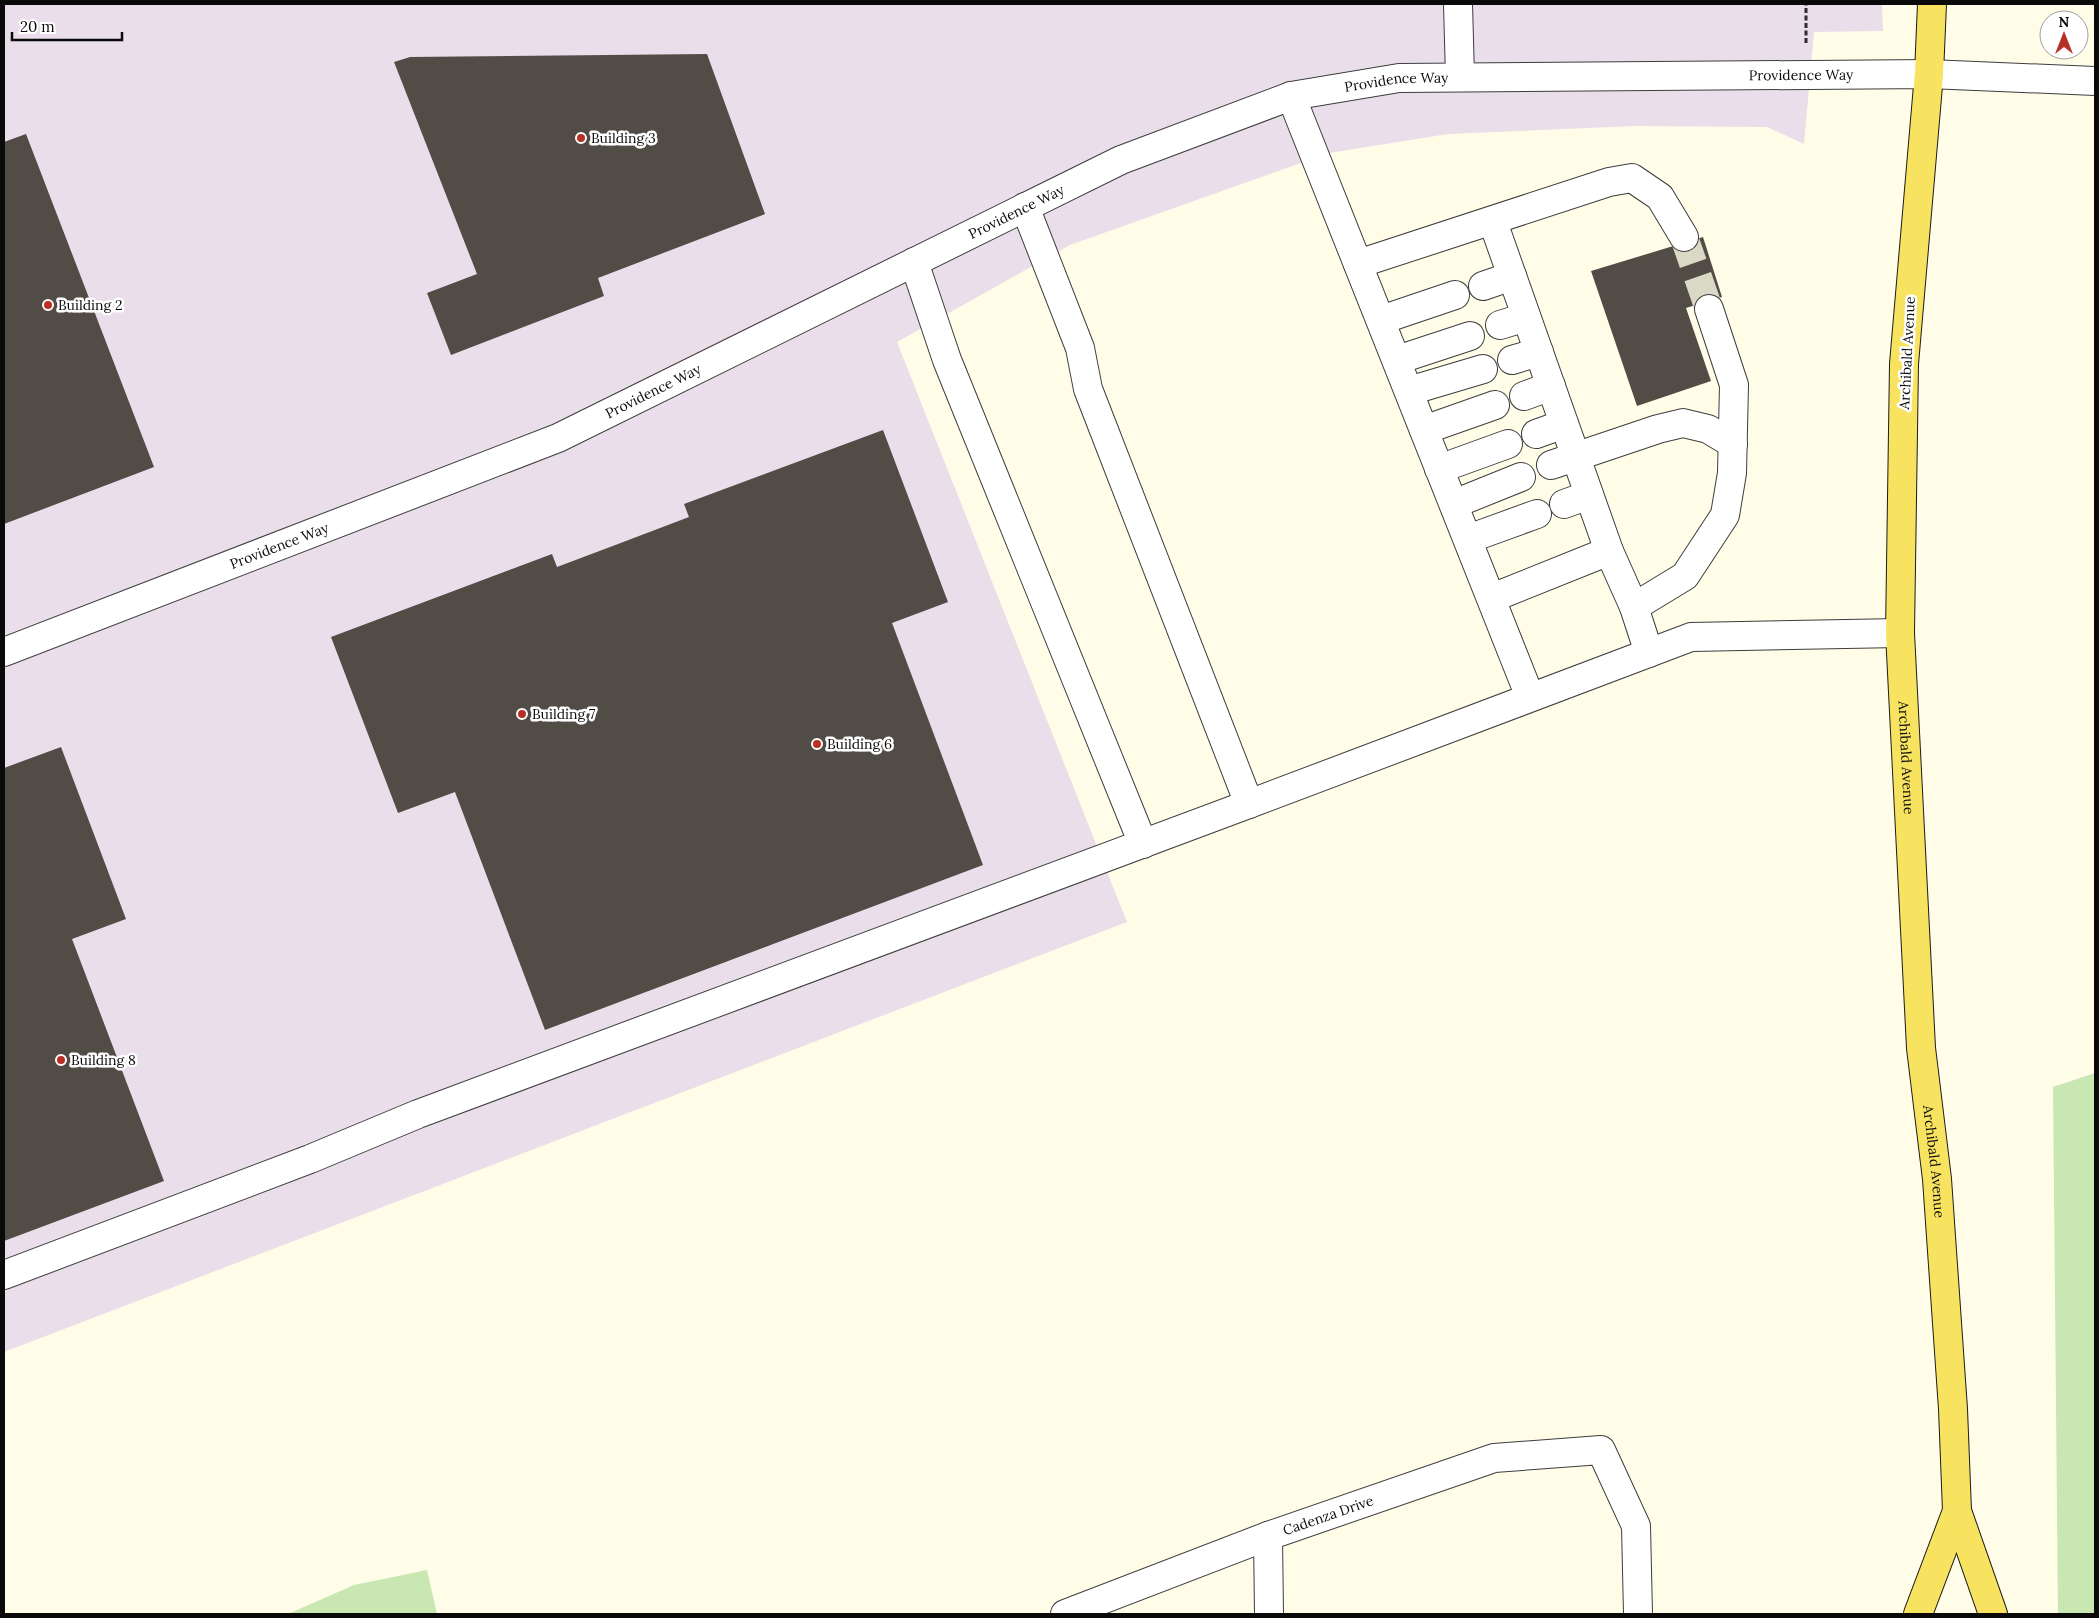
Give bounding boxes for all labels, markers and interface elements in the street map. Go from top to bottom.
scale bar [12,10,122,42]
north arrow [2039,10,2089,60]
text: N [2059,13,2070,31]
text: 20 m [20,17,55,36]
street label: Providence Way [1749,66,1854,84]
street label: Providence Way [1343,69,1449,96]
place label: Building 3 [591,129,656,147]
marker: Building 3 [575,132,587,144]
street label: Providence Way [965,180,1068,243]
place label: Building 2 [58,296,122,314]
street label: Archibald Avenue [1895,296,1919,411]
marker: Building 2 [42,299,54,311]
street label: Providence Way [602,360,705,422]
street label: Providence Way [227,518,332,573]
street label: Archibald Avenue [1894,700,1918,815]
place label: Building 7 [532,705,596,723]
marker: Building 7 [516,708,528,720]
place label: Building 6 [827,735,892,753]
marker: Building 6 [811,738,823,750]
place label: Building 8 [71,1051,136,1069]
marker: Building 8 [55,1054,67,1066]
street label: Archibald Avenue [1919,1103,1949,1219]
street label: Cadenza Drive [1280,1491,1376,1539]

